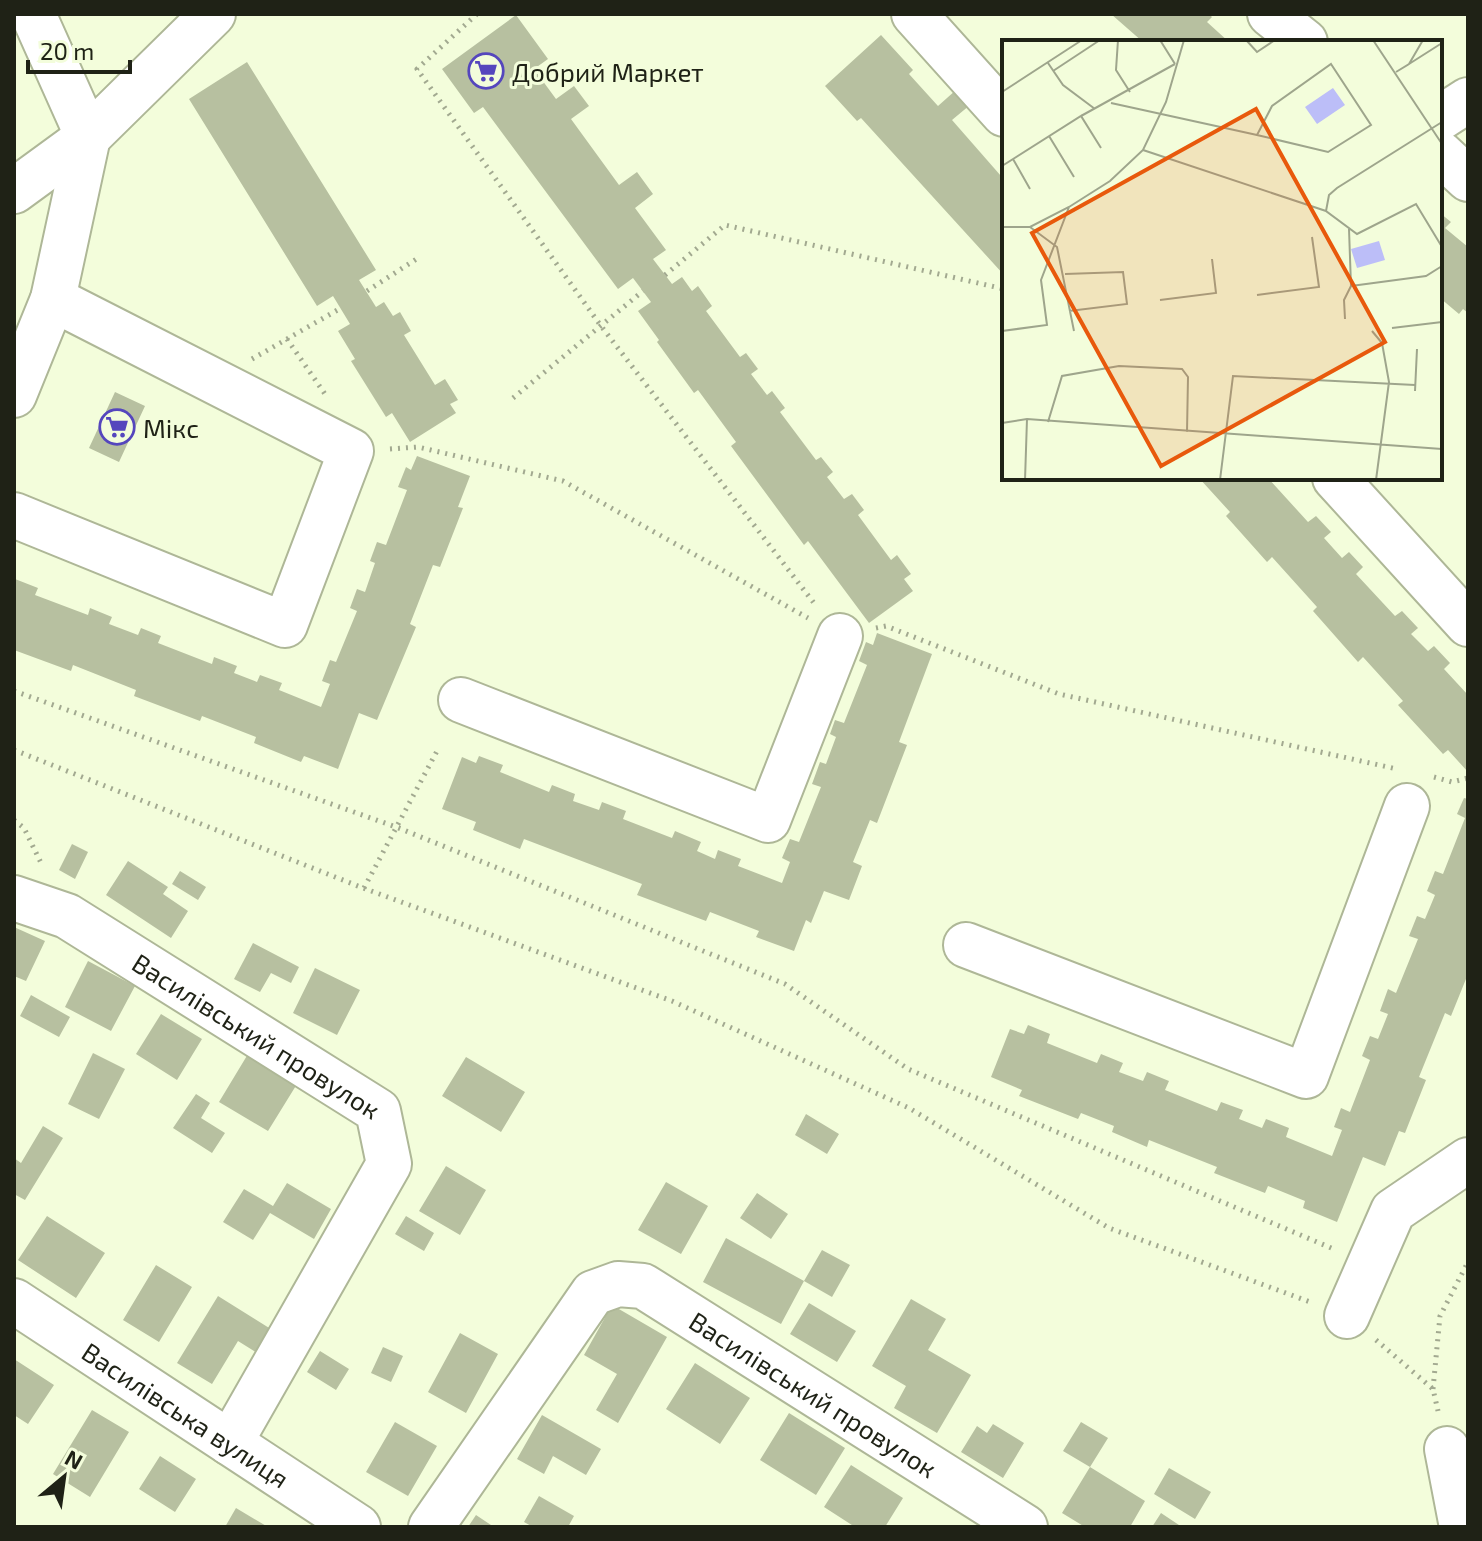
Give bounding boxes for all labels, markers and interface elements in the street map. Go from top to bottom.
scale bar [28,24,130,74]
text: 20 m [40,36,94,65]
inset map [1002,40,1442,480]
supermarket icon: Добрий Маркет [467,52,505,90]
place label: Добрий Маркет [512,56,704,87]
supermarket icon: Мікс [98,408,136,446]
place label: Мікс [143,412,199,443]
street label: Василівський провулок [127,946,386,1124]
street label: Василівський провулок [684,1304,943,1483]
street label: Василівська вулиця [77,1335,295,1493]
north arrow [24,1437,104,1517]
text: N [61,1443,87,1474]

